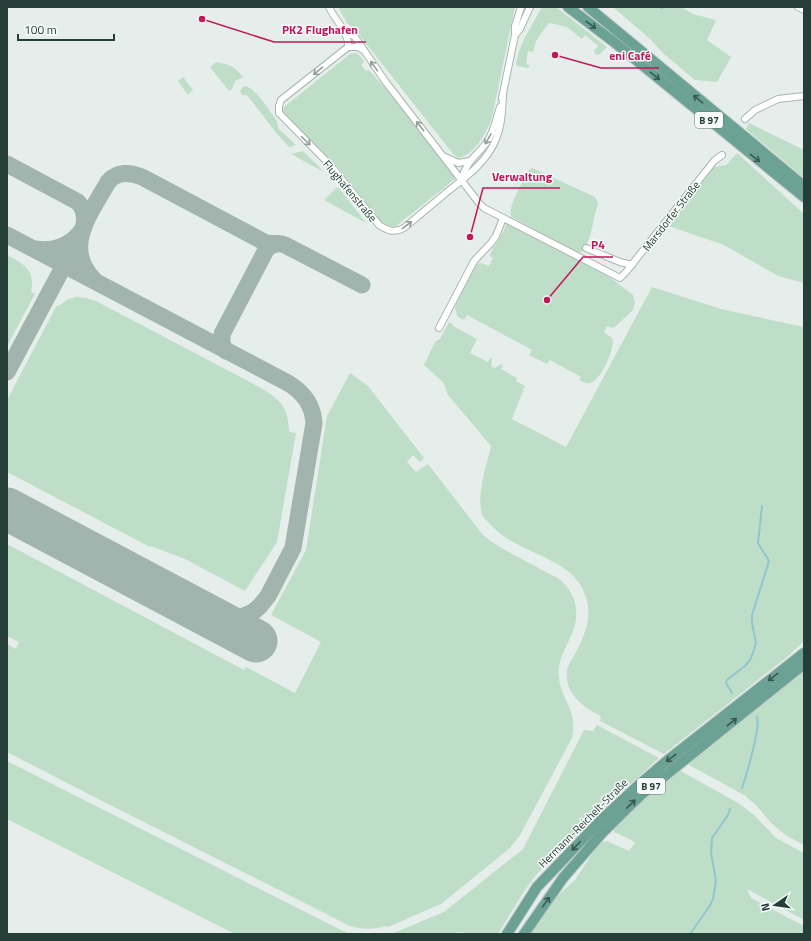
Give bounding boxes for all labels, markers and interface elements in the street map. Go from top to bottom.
scale bar [18,16,114,42]
callout: PK2 Flughafen [274,18,366,42]
text: 100 m [24,20,57,39]
text: PK2 Flughafen [282,20,358,39]
one-way arrow [585,21,596,29]
callout: eni Café [601,44,659,68]
text: eni Café [609,46,651,65]
one-way arrow [370,61,379,72]
one-way arrow [312,67,323,76]
one-way arrow [649,71,660,80]
one-way arrow [692,95,703,103]
road number: B 97 [695,112,723,128]
one-way arrow [415,120,424,131]
one-way arrow [484,133,492,145]
one-way arrow [300,136,311,145]
one-way arrow [750,153,761,162]
street label: Flughafenstraße [319,157,381,226]
callout: Verwaltung [483,164,560,188]
text: Verwaltung [492,167,553,186]
street label: Marsdorfer Straße [638,177,704,255]
one-way arrow [402,221,413,229]
callout: P4 [583,233,613,257]
text: P4 [591,235,605,254]
one-way arrow [768,673,779,682]
one-way arrow [726,717,737,726]
one-way arrow [666,753,677,762]
street label: Hermann-Reichelt-Straße [535,774,632,871]
road number: B 97 [637,778,665,794]
one-way arrow [626,799,636,809]
one-way arrow [571,841,581,851]
north arrow [755,885,795,925]
one-way arrow [542,897,550,908]
text: N [757,902,774,913]

